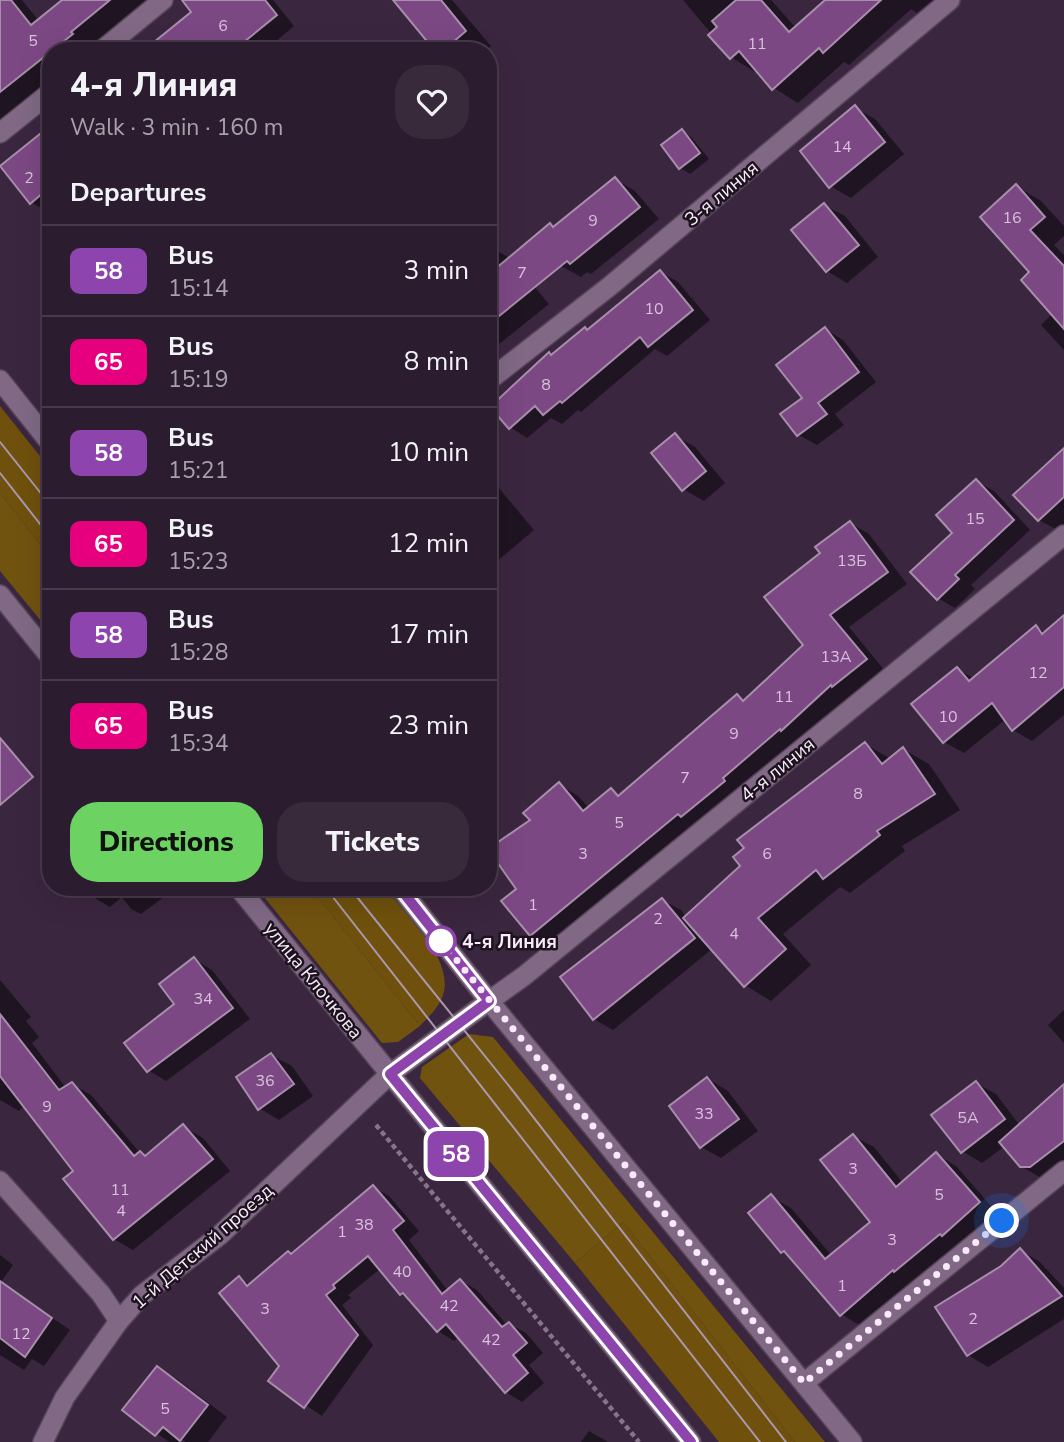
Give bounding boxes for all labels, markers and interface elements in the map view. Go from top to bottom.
house number: 6 [218,15,228,37]
house number: 5 [28,30,38,52]
house number: 11 [747,33,767,55]
text: 4-я Линия [70,63,238,108]
button: heart [395,65,469,139]
text: Walk · 3 min · 160 m [70,112,283,143]
house number: 14 [832,136,852,158]
street label: 3-я линия [679,155,764,232]
house number: 2 [24,167,34,189]
text: Departures [70,175,206,210]
house number: 16 [1002,207,1022,229]
house number: 9 [588,210,598,232]
text: Bus [168,238,214,273]
text: 3 min [404,253,469,288]
text: 58 [94,255,123,287]
house number: 7 [517,262,527,284]
text: 15:14 [168,273,228,304]
house number: 10 [644,298,664,320]
text: Bus [168,329,214,364]
text: 8 min [404,344,469,379]
text: 65 [94,346,123,378]
text: 15:19 [168,364,228,395]
house number: 8 [541,374,551,396]
text: Bus [168,420,214,455]
text: 10 min [388,435,469,470]
text: 58 [94,437,123,469]
text: 15:21 [168,455,228,486]
house number: 15 [965,508,985,530]
text: Bus [168,511,214,546]
text: 12 min [388,526,469,561]
text: 65 [94,528,123,560]
text: 15:23 [168,546,228,577]
house number: 13Б [837,550,867,572]
text: Bus [168,602,214,637]
text: 17 min [388,617,469,652]
text: 58 [94,619,123,651]
text: 15:28 [168,637,228,668]
house number: 13А [821,646,852,668]
house number: 12 [1028,662,1048,684]
house number: 11 [774,686,794,708]
text: Bus [168,693,214,728]
house number: 10 [938,706,958,728]
text: 23 min [388,708,469,743]
text: 65 [94,710,123,742]
house number: 9 [729,723,739,745]
text: 15:34 [168,728,228,759]
street label: 4-я линия [735,732,820,808]
house number: 7 [680,767,690,789]
house number: 8 [853,783,863,805]
button: Directions [70,802,263,882]
button: Tickets [277,802,469,882]
house number: 5 [614,812,624,834]
house number: 3 [578,843,588,865]
house number: 6 [762,843,772,865]
house number: 1 [528,894,538,916]
house number: 2 [653,908,663,930]
street label: улица Клочкова [258,917,369,1045]
house number: 4 [729,923,739,945]
marker: 4-я Линия [426,926,456,956]
place label: 4-я Линия [462,929,557,955]
house number: 34 [193,988,213,1010]
house number: 36 [255,1070,275,1092]
house number: 9 [42,1096,52,1118]
house number: 33 [694,1103,714,1125]
house number: 5А [957,1107,979,1129]
line badge: 58 [424,1131,488,1177]
text: 58 [442,1138,470,1170]
house number: 3 [848,1158,858,1180]
street label: 1-й Детский проезд [126,1178,279,1315]
house number: 11 [110,1179,130,1201]
house number: 5 [934,1184,944,1206]
house number: 4 [116,1200,126,1222]
your location [984,1203,1019,1238]
house number: 38 [354,1214,374,1236]
house number: 1 [337,1221,347,1243]
house number: 3 [887,1229,897,1251]
house number: 40 [392,1261,412,1283]
house number: 1 [837,1275,847,1297]
house number: 42 [439,1295,459,1317]
house number: 3 [260,1298,270,1320]
house number: 2 [968,1308,978,1330]
house number: 12 [11,1323,31,1345]
house number: 42 [481,1329,501,1351]
house number: 5 [160,1398,170,1420]

